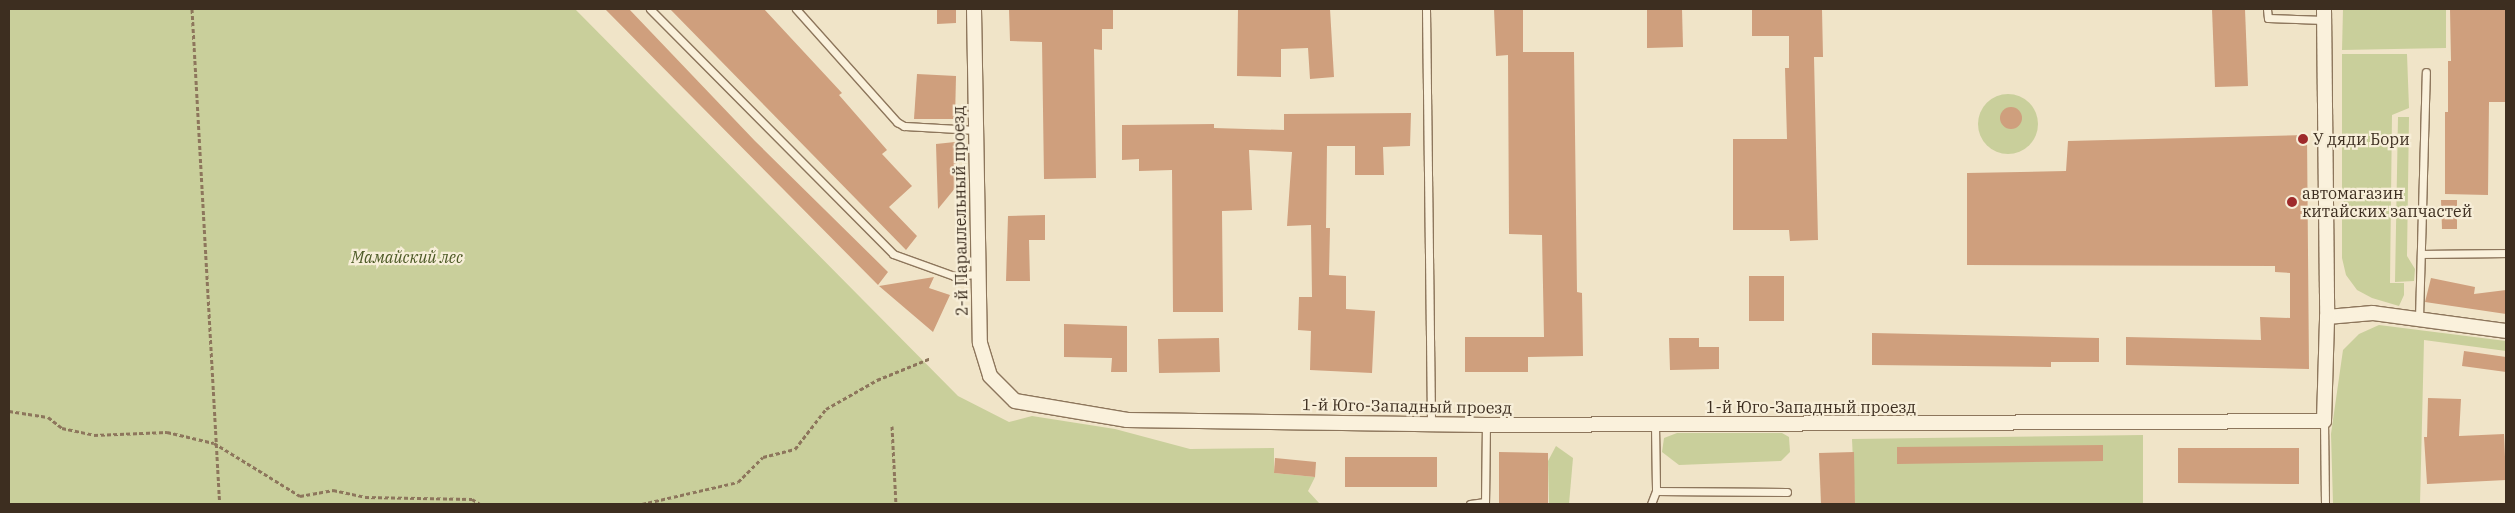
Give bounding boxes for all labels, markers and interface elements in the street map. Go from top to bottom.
street label: 2-й Параллельный проезд [949,106,971,316]
place label: У дяди Бори [2313,129,2410,149]
marker: У дяди Бори [2297,133,2309,145]
place label: автомагазин китайских запчастей [2302,183,2472,221]
marker: автомагазин китайских запчастей [2286,196,2298,208]
park label: Мамайский лес [351,247,463,267]
street label: 1-й Юго-Западный проезд [1302,395,1512,417]
street label: 1-й Юго-Западный проезд [1706,397,1916,417]

